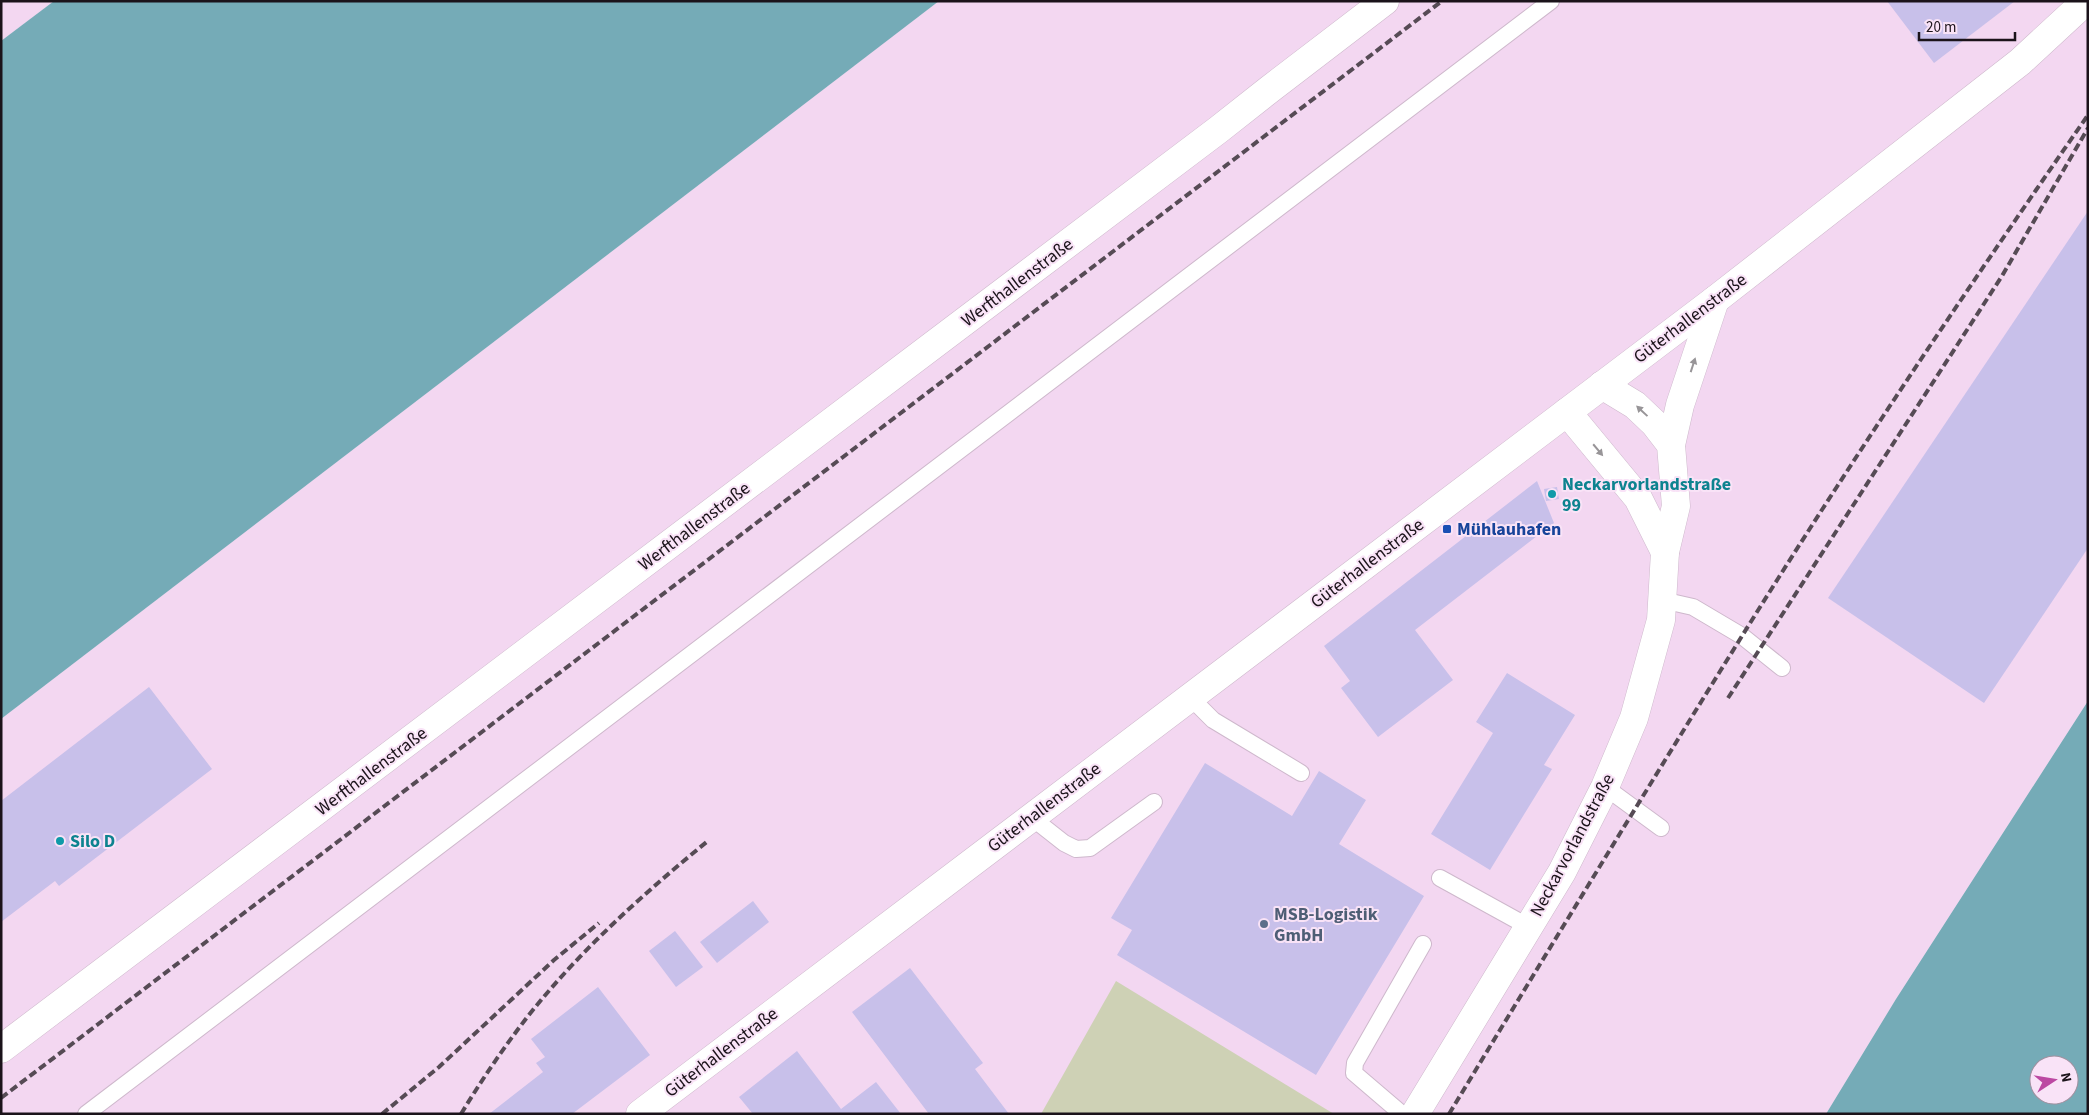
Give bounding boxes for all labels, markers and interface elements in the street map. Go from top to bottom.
scale bar [1919,10,2015,42]
text: 20 m [1926,17,1956,38]
street label: Werfthallenstraße [956,232,1078,333]
street label: Güterhallenstraße [1628,267,1752,369]
one-way arrow [1690,357,1697,372]
one-way arrow [1636,405,1648,417]
one-way arrow [1592,443,1603,456]
place label: Neckarvorlandstraße 99 [1562,472,1731,518]
street label: Werfthallenstraße [633,476,755,577]
marker: Neckarvorlandstraße 99 [1546,488,1558,500]
street label: Güterhallenstraße [1305,512,1429,614]
place label: Mühlauhafen [1457,517,1561,542]
marker: Mühlauhafen [1441,523,1453,535]
street label: Werfthallenstraße [310,721,432,822]
street label: Güterhallenstraße [982,756,1106,858]
street label: Neckarvorlandstraße [1524,769,1621,921]
place label: Silo D [70,829,115,854]
marker: Silo D [54,835,66,847]
place label: MSB-Logistik GmbH [1274,902,1378,948]
marker: MSB-Logistik GmbH [1258,918,1270,930]
street label: Güterhallenstraße [659,1001,783,1103]
north arrow [2029,1055,2079,1105]
text: N [2055,1071,2076,1084]

